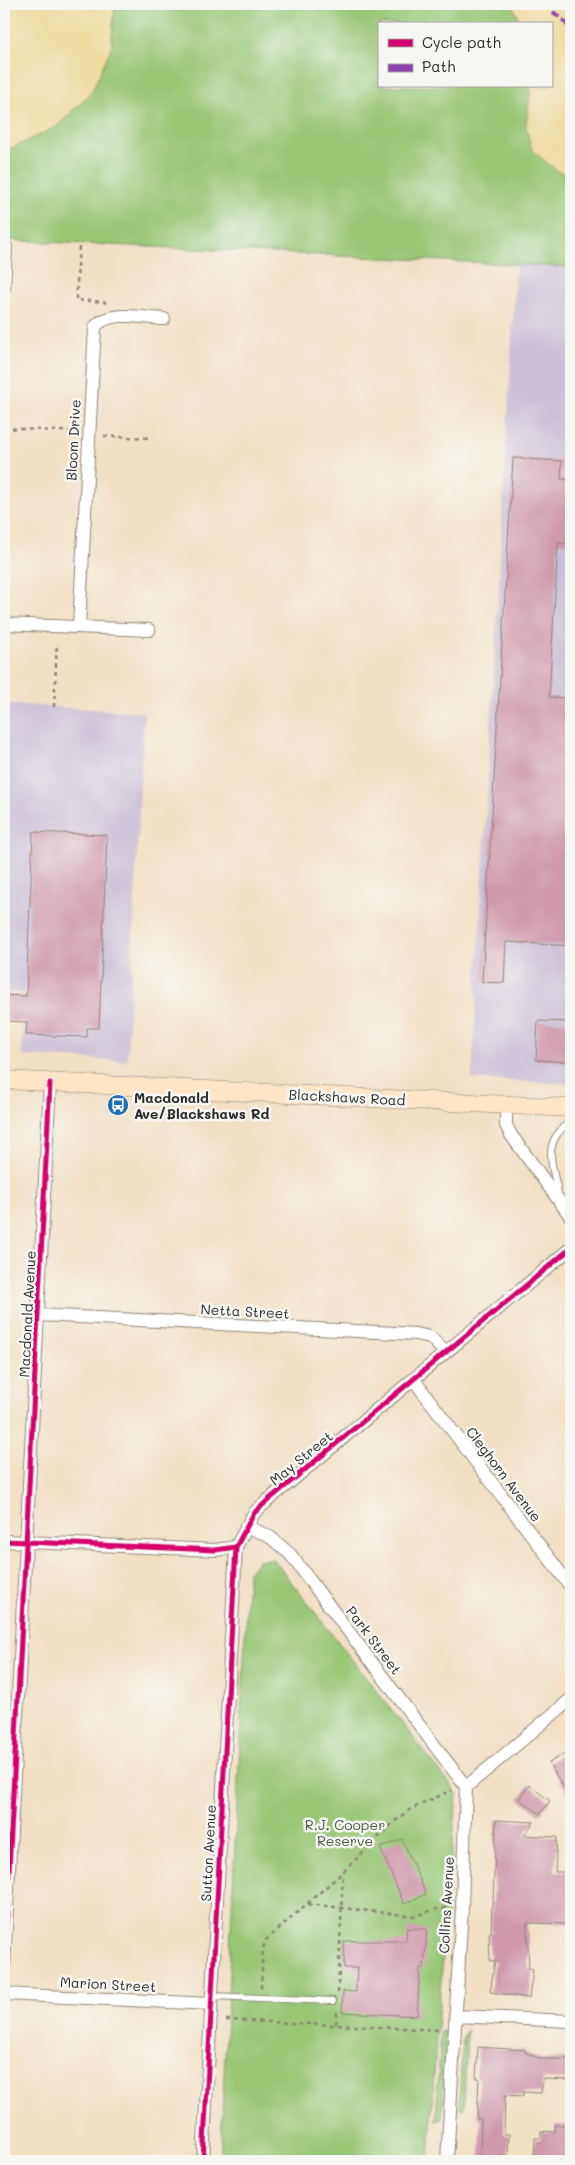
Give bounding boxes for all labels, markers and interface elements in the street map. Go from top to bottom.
legend [378,22,552,88]
text: Cycle path [422,32,501,52]
text: Path [422,56,456,76]
street label: Bloom Drive [61,399,85,481]
street label: Blackshaws Road [288,1084,406,1110]
place label: Macdonald Ave/Blackshaws Rd [134,1088,270,1123]
bus stop icon: Macdonald Ave/Blackshaws Rd [106,1093,130,1117]
street label: Macdonald Avenue [14,1250,40,1378]
street label: Netta Street [200,1299,290,1323]
street label: Cleghorn Avenue [462,1423,546,1525]
street label: May Street [265,1427,337,1489]
street label: Park Street [342,1602,406,1678]
street label: Sutton Avenue [196,1804,220,1902]
park label: R.J. Cooper Reserve [305,1815,385,1850]
street label: Collins Avenue [434,1856,458,1954]
street label: Marion Street [59,1972,157,1996]

